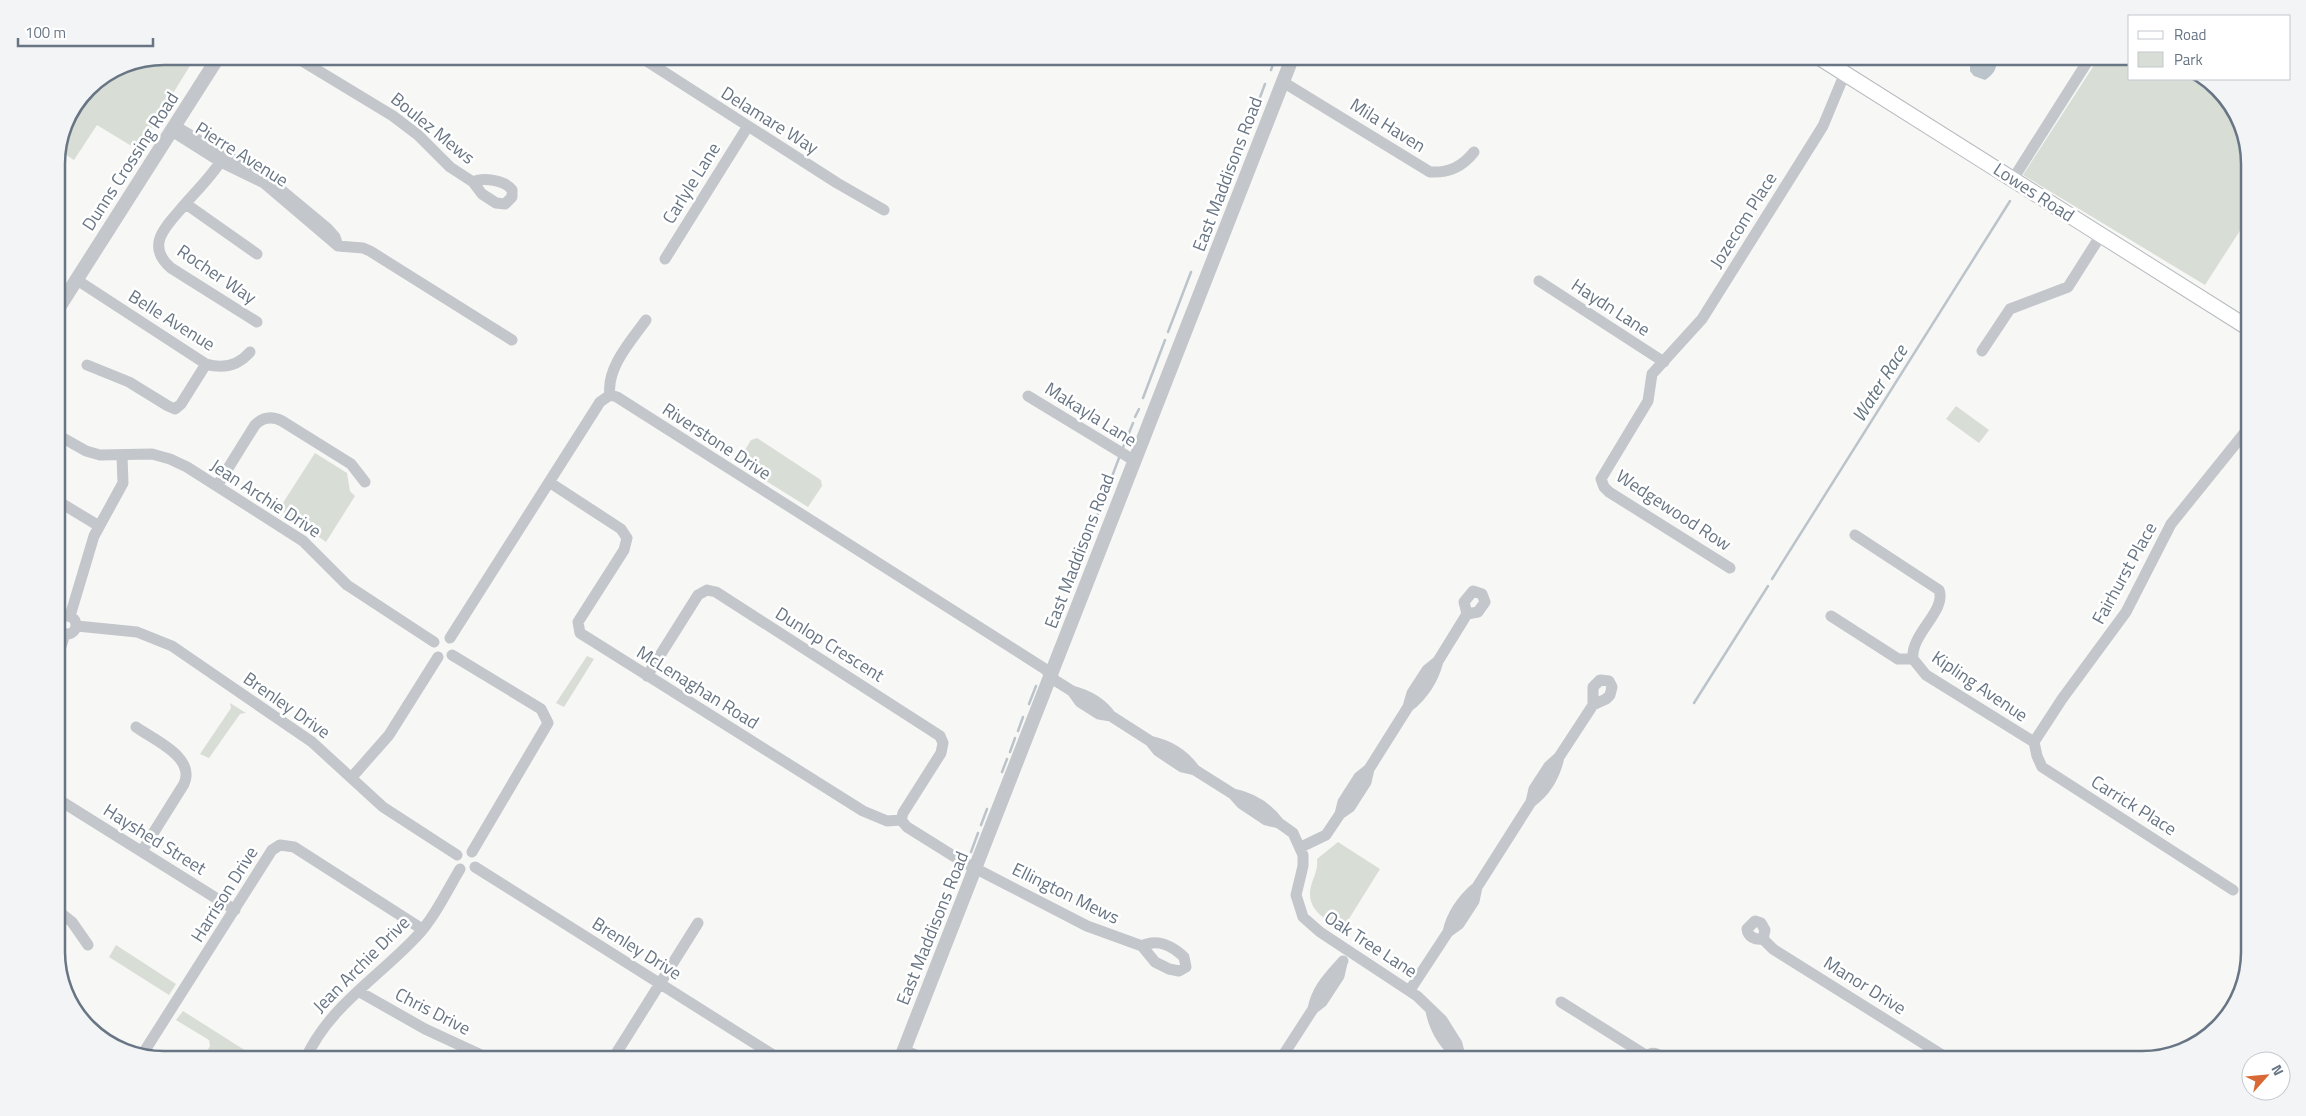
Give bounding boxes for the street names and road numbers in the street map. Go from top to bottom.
street label: Delamare Way [716,79,824,161]
street label: Dunns Crossing Road [75,86,185,236]
street label: Boulez Mews [385,86,481,170]
street label: Mila Haven [1345,91,1431,159]
street label: East Maddisons Road [1185,93,1269,255]
street label: Pierre Avenue [190,115,294,193]
street label: Carlyle Lane [655,137,727,229]
street label: Lowes Road [1988,156,2080,228]
street label: Jozecom Place [1703,167,1783,273]
street label: Rocher Way [172,237,262,311]
street label: Haydn Lane [1566,271,1656,343]
street label: Belle Avenue [123,283,221,357]
street label: Makayla Lane [1040,375,1142,453]
street label: Riverstone Drive [657,396,777,486]
street label: Jean Archie Drive [205,452,327,544]
street label: Wedgewood Row [1611,463,1737,558]
street label: East Maddisons Road [1037,470,1121,632]
street label: Fairhurst Place [2085,517,2163,629]
street label: Dunlop Crescent [770,600,890,689]
street label: McLenaghan Road [632,639,764,735]
street label: Kipling Avenue [1926,644,2034,728]
street label: Brenley Drive [238,665,336,745]
street label: Carrick Place [2086,768,2182,842]
street label: Hayshed Street [98,797,212,882]
street label: Harrison Drive [184,841,264,947]
street label: East Maddisons Road [889,847,975,1009]
street label: Ellington Mews [1008,855,1124,931]
street label: Oak Tree Lane [1319,904,1423,984]
street label: Jean Archie Drive [306,909,416,1019]
street label: Brenley Drive [587,910,687,986]
street label: Manor Drive [1818,949,1912,1021]
street label: Chris Drive [391,981,475,1041]

